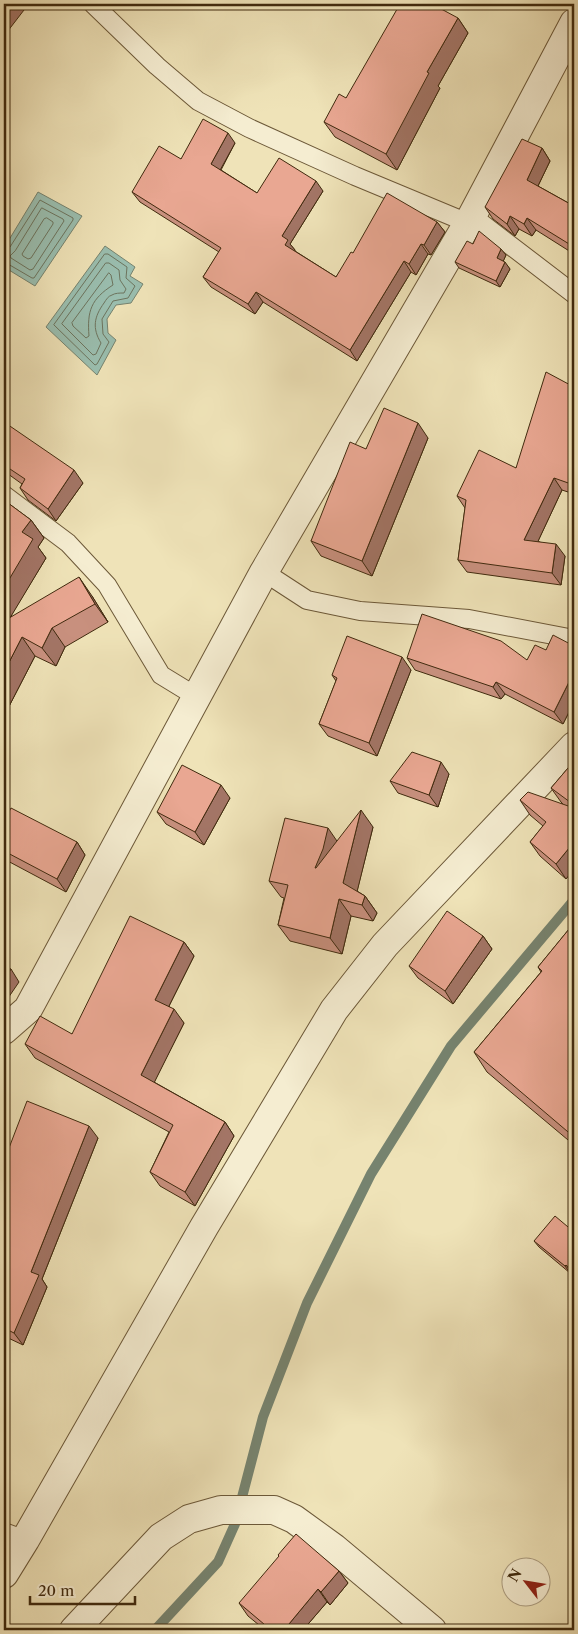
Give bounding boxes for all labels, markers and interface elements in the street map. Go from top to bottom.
north arrow [500,1556,550,1606]
text: N [504,1565,526,1585]
scale bar [30,1574,135,1606]
text: 20 m [38,1581,74,1600]

